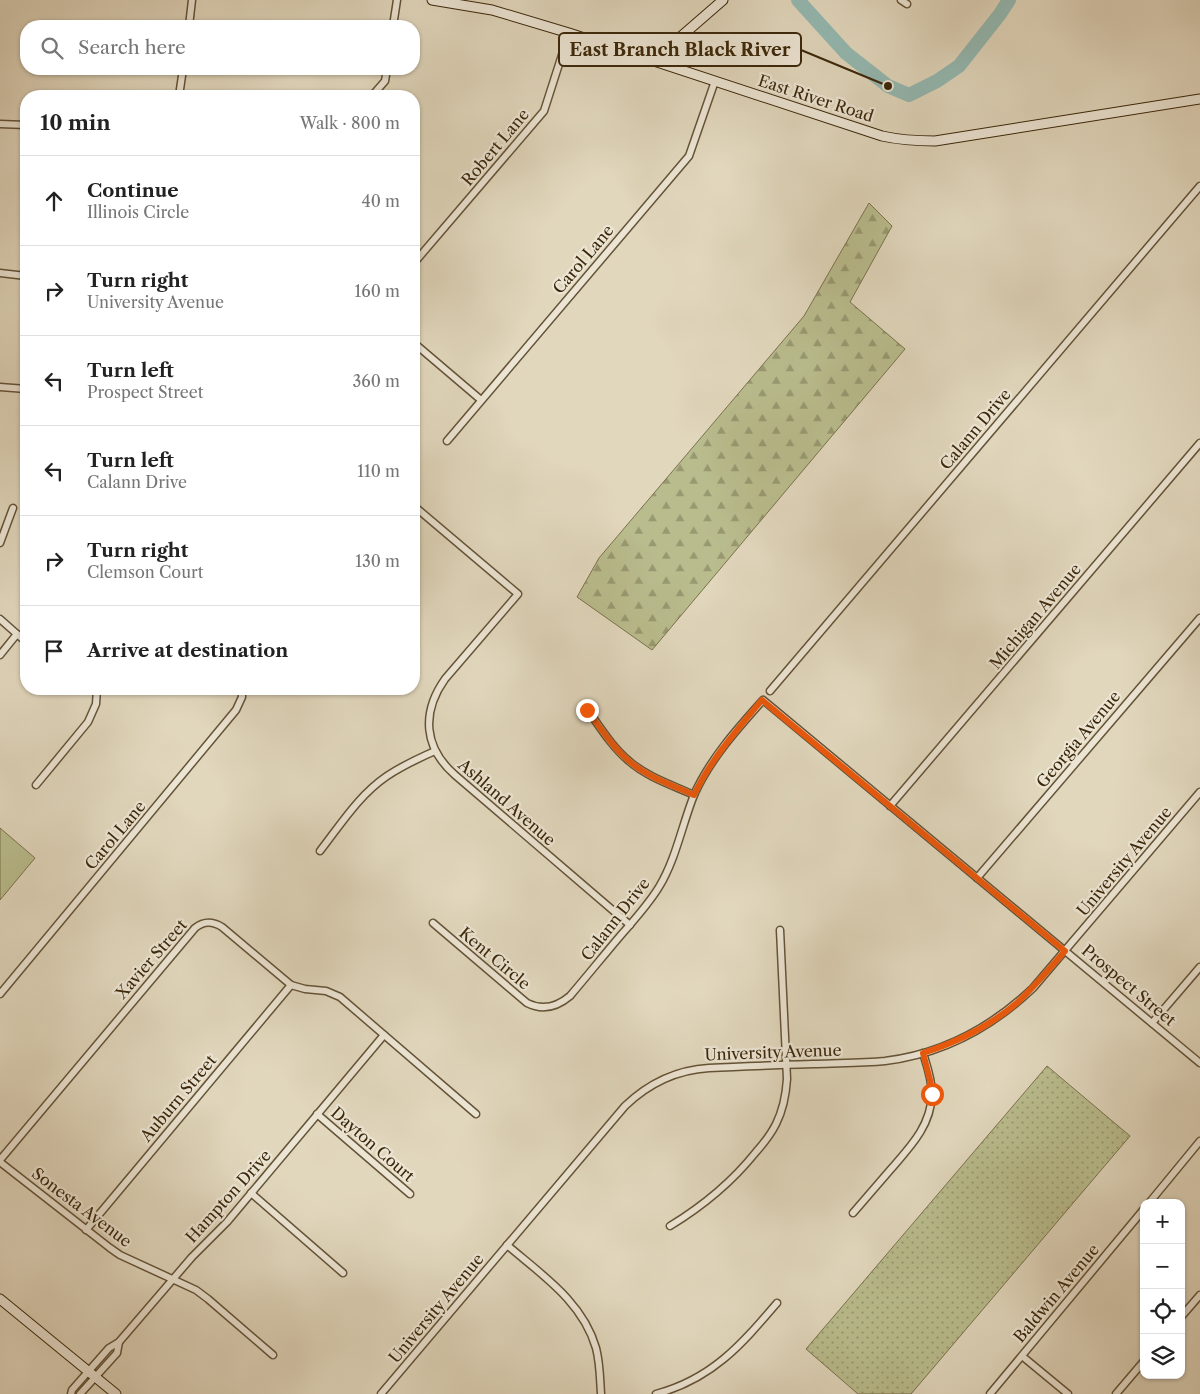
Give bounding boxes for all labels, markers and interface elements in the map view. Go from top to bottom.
search box [20,20,420,75]
callout: East Branch Black River [559,33,801,66]
icon: search [38,34,66,62]
text: Search here [78,36,186,59]
text: East Branch Black River [569,39,791,61]
street label: East River Road [756,70,876,126]
street label: Robert Lane [457,104,533,190]
text: 10 min [40,110,111,135]
text: Walk · 800 m [300,113,400,133]
text: Continue [87,179,179,202]
icon: ahead [40,187,68,215]
text: 40 m [361,191,400,211]
text: Illinois Circle [87,202,189,222]
street label: Carol Lane [548,220,618,298]
text: Turn right [87,269,188,292]
icon: right [40,277,68,305]
text: 160 m [355,281,400,301]
text: University Avenue [87,292,224,312]
text: Turn left [87,359,174,382]
icon: left [40,367,68,395]
text: 360 m [353,371,400,391]
text: Prospect Street [87,382,203,402]
street label: Calann Drive [935,384,1015,474]
text: Turn left [87,449,174,472]
icon: left [40,457,68,485]
text: 110 m [357,461,400,481]
text: Calann Drive [87,472,187,492]
text: Turn right [87,539,188,562]
icon: right [40,547,68,575]
text: 130 m [355,551,400,571]
street label: Michigan Avenue [985,559,1085,673]
text: Clemson Court [87,562,203,582]
icon: arrive [40,637,68,665]
text: Arrive at destination [87,639,288,662]
street label: Georgia Avenue [1032,686,1124,792]
route end [576,699,599,722]
street label: Ashland Avenue [454,754,560,850]
street label: Carol Lane [80,796,150,874]
street label: University Avenue [1072,802,1176,920]
street label: Calann Drive [576,873,654,964]
street label: Xavier Street [110,915,191,1004]
street label: Kent Circle [455,922,535,994]
street label: Prospect Street [1078,940,1180,1030]
street label: University Avenue [704,1040,842,1064]
street label: Auburn Street [135,1050,220,1146]
route start [921,1083,944,1106]
street label: Dayton Court [327,1102,419,1186]
street label: Hampton Drive [181,1145,275,1247]
street label: Sonesta Avenue [28,1163,136,1251]
map controls [1140,1199,1185,1379]
button: + [1140,1199,1185,1244]
street label: Baldwin Avenue [1009,1240,1103,1346]
button: − [1140,1244,1185,1289]
street label: University Avenue [384,1249,488,1367]
button: locate [1140,1289,1185,1334]
button: layers [1140,1334,1185,1379]

